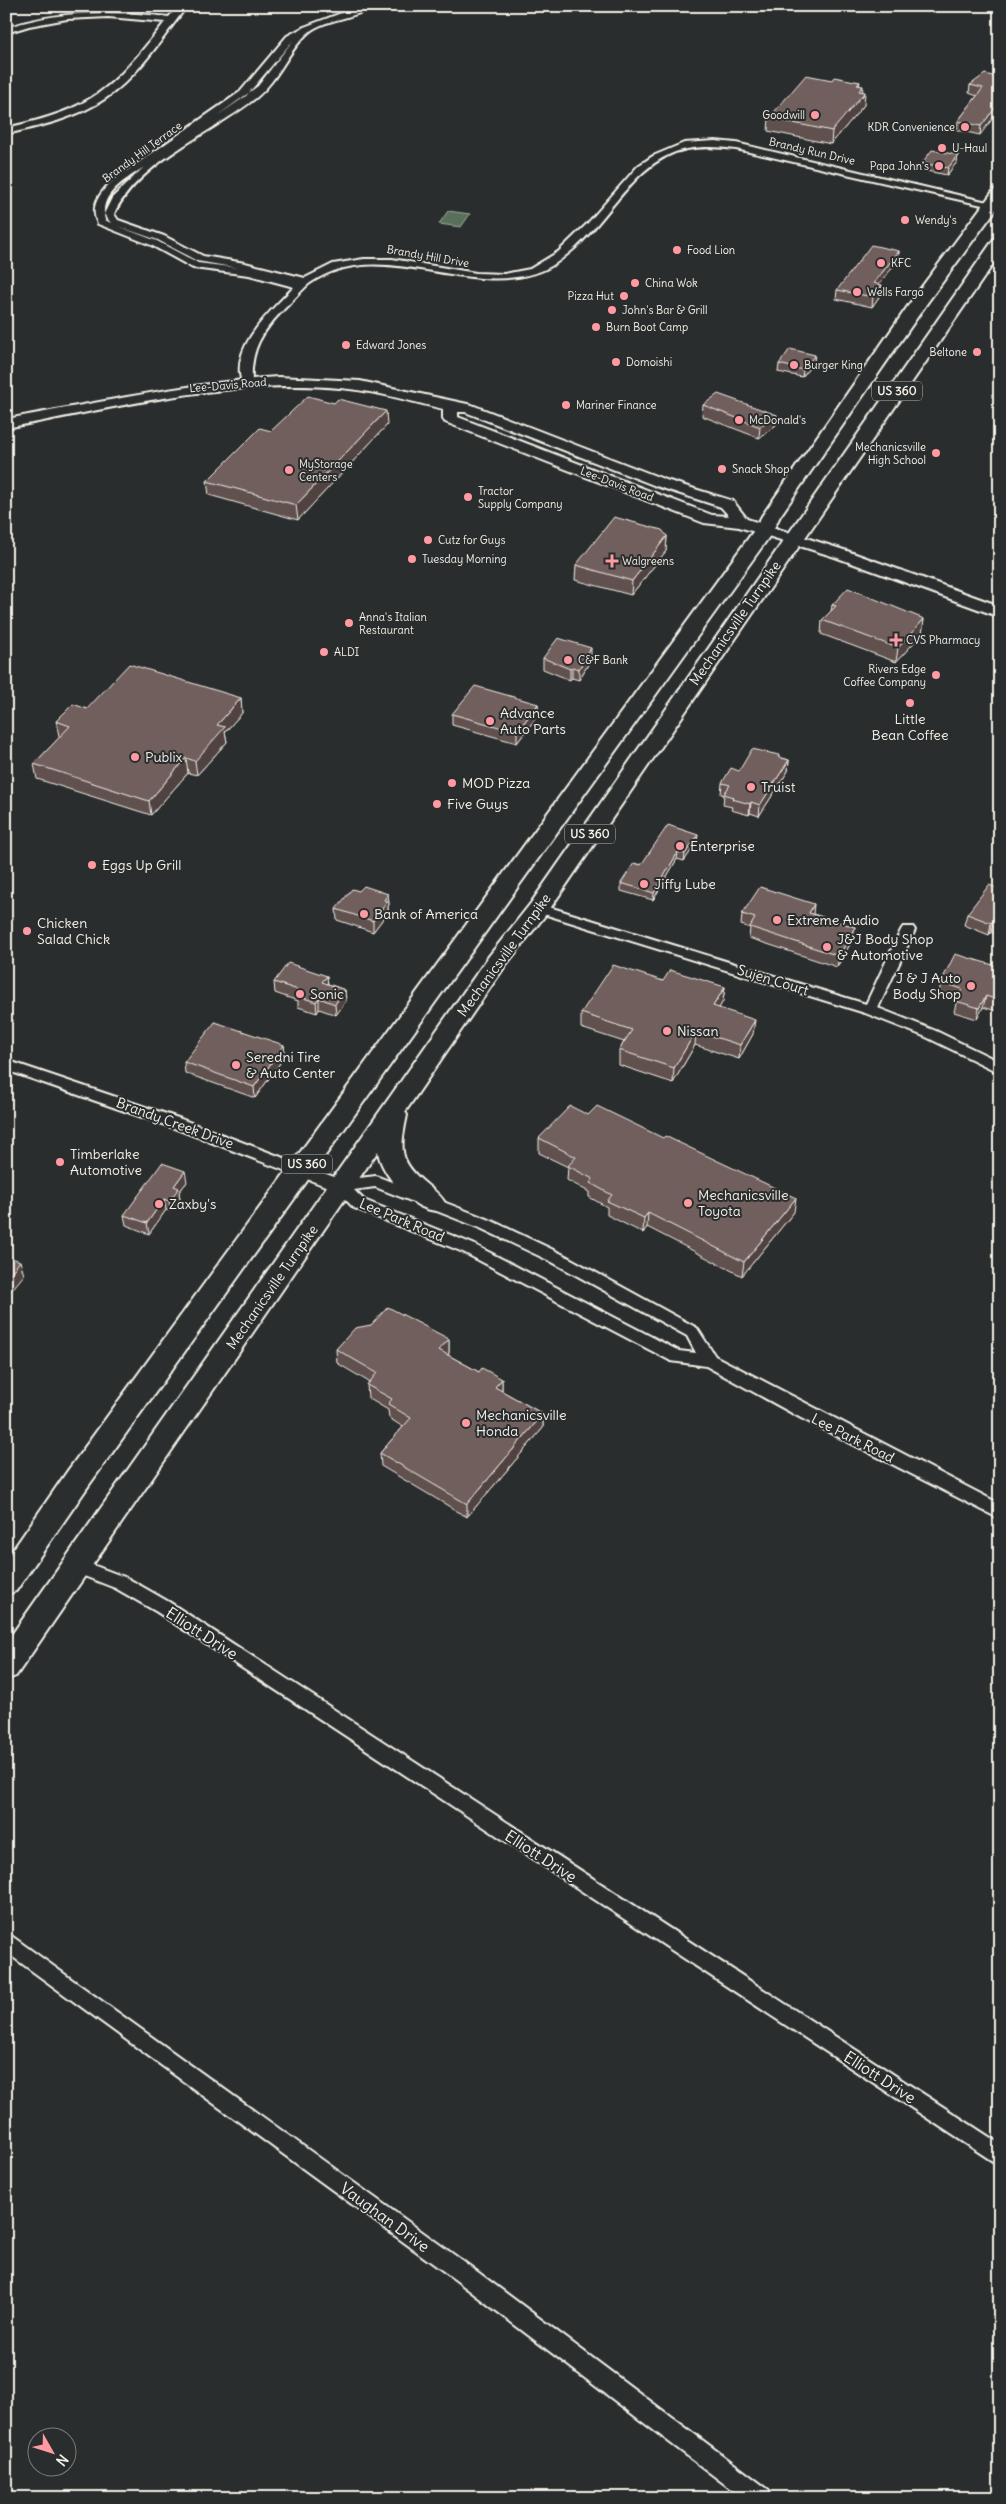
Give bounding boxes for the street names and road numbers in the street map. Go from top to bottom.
street label: Brandy Hill Terrace [100,118,185,186]
street label: Brandy Run Drive [768,134,856,168]
street label: Brandy Hill Drive [386,242,470,270]
street label: Lee-Davis Road [189,375,268,395]
road number: US 360 [872,382,922,401]
street label: Lee-Davis Road [578,464,656,505]
street label: Mechanicsville Turnpike [685,557,785,689]
road number: US 360 [565,824,615,844]
street label: Mechanicsville Turnpike [453,890,555,1020]
street label: Sujen Court [735,961,811,999]
street label: Brandy Creek Drive [114,1093,236,1153]
road number: US 360 [282,1154,332,1174]
street label: Lee Park Road [357,1194,447,1246]
street label: Mechanicsville Turnpike [222,1221,322,1353]
street label: Lee Park Road [809,1409,897,1467]
street label: Elliott Drive [162,1602,242,1664]
street label: Elliott Drive [501,1825,581,1887]
street label: Elliott Drive [840,2046,920,2108]
street label: Vaughan Drive [336,2178,434,2256]

